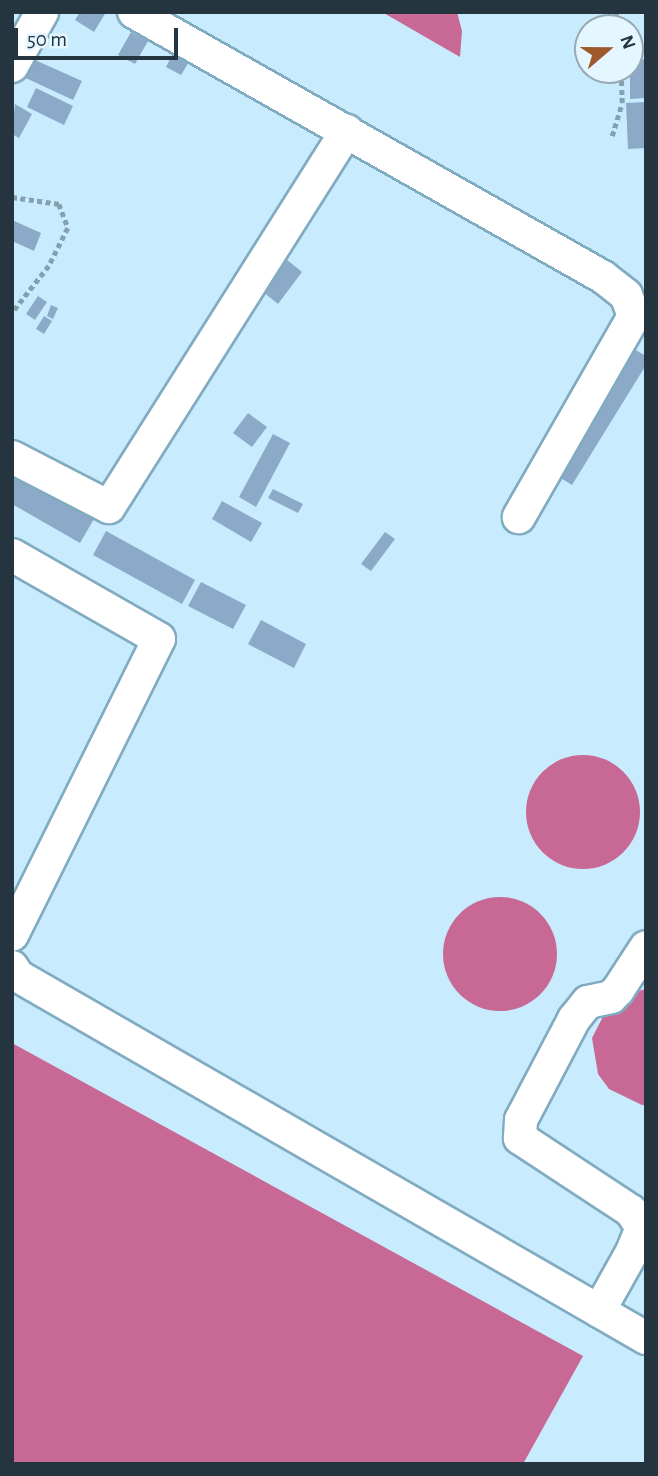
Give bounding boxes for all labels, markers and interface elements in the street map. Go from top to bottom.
scale bar [18,14,182,58]
north arrow [574,14,644,84]
text: 50 m [27,29,67,50]
text: N [616,33,639,52]

